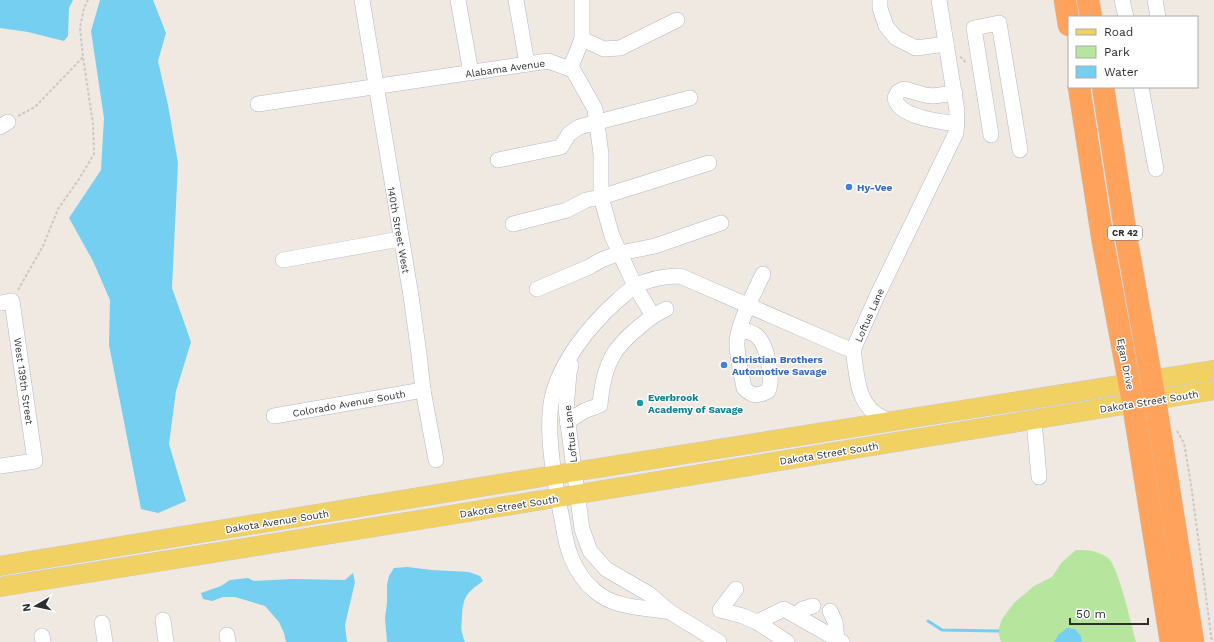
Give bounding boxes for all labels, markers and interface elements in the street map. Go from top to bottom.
legend [1068,16,1198,88]
text: Road [1104,25,1133,39]
text: Park [1104,45,1130,59]
street label: Alabama Avenue [464,57,546,80]
text: Water [1104,65,1139,79]
marker: Hy-Vee [844,182,854,192]
place label: Hy-Vee [857,182,893,193]
street label: 140th Street West [385,186,412,275]
road number: CR 42 [1108,226,1142,240]
street label: Loftus Lane [853,286,886,344]
street label: West 139th Street [12,337,35,426]
street label: Egan Drive [1115,338,1136,391]
place label: Christian Brothers Automotive Savage [732,354,827,377]
marker: Christian Brothers Automotive Savage [719,360,729,370]
street label: Colorado Avenue South [292,388,406,419]
street label: Dakota Street South [1099,388,1199,415]
place label: Everbrook Academy of Savage [648,392,743,415]
marker: Everbrook Academy of Savage [635,398,645,408]
street label: Loftus Lane [562,404,579,463]
street label: Dakota Street South [779,440,879,467]
street label: Dakota Street South [459,493,559,520]
street label: Dakota Avenue South [225,508,330,535]
north arrow [16,586,56,626]
scale bar [1070,600,1148,626]
text: N [20,602,34,613]
text: 50 m [1076,607,1106,621]

